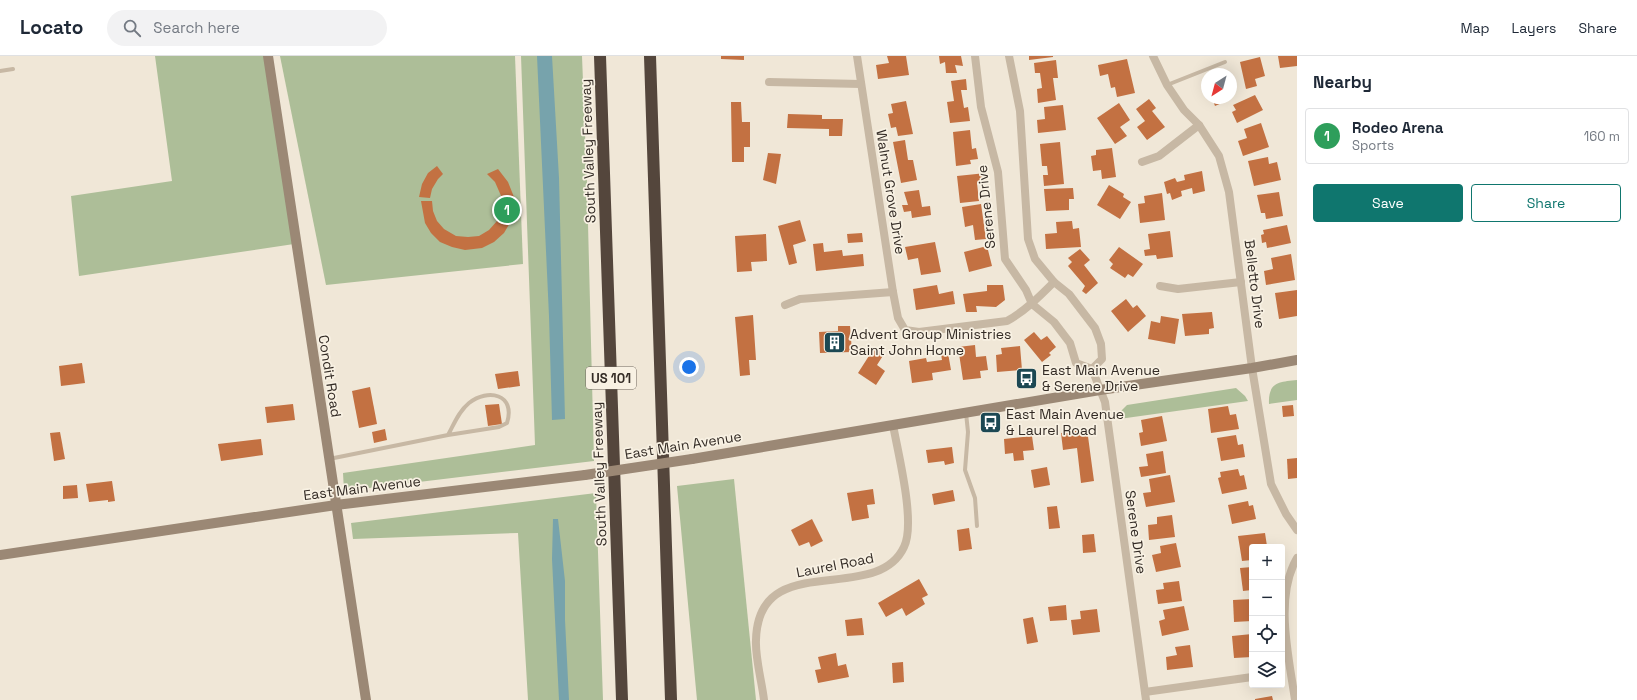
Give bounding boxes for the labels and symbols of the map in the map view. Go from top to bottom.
north arrow [1201,68,1237,104]
street label: South Valley Freeway [576,79,600,223]
street label: Walnut Grove Drive [872,128,910,256]
street label: Serene Drive [973,164,999,250]
pin: 1 [494,195,520,225]
street label: Belletto Drive [1241,239,1269,329]
place label: Advent Group Ministries Saint John Home [850,325,1012,359]
building icon: Advent Group Ministries Saint John Home [822,329,848,355]
street label: Condit Road [315,334,345,418]
your location [679,357,699,377]
place label: East Main Avenue & Serene Drive [1042,361,1160,395]
bus stop icon: East Main Avenue & Serene Drive [1013,365,1039,391]
road number: US 101 [586,367,636,389]
street label: South Valley Freeway [587,402,611,546]
place label: East Main Avenue & Laurel Road [1006,405,1124,439]
bus stop icon: East Main Avenue & Laurel Road [977,409,1003,435]
street label: East Main Avenue [623,427,743,463]
street label: East Main Avenue [302,472,422,504]
street label: Serene Drive [1121,489,1151,575]
street label: Laurel Road [795,549,875,581]

